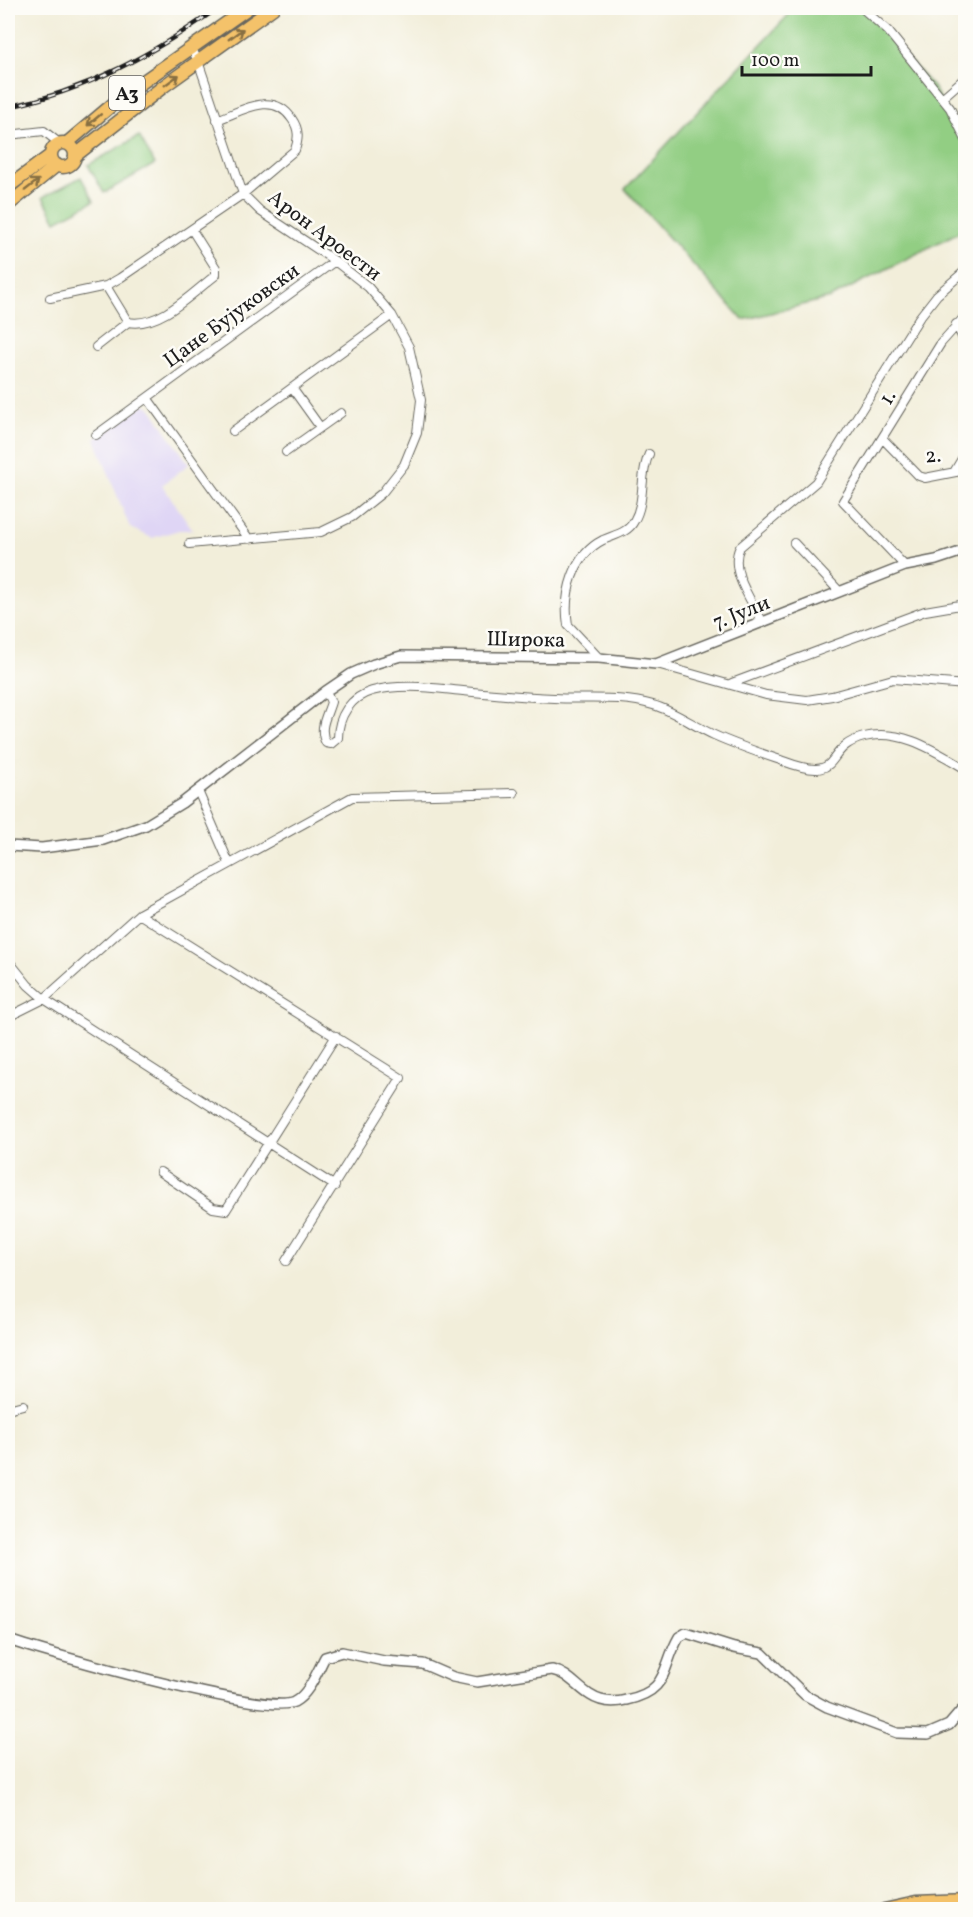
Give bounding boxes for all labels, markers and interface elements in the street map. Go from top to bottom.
one-way arrow [227,28,243,40]
scale bar [742,39,871,77]
text: 100 m [751,49,800,74]
one-way arrow [163,74,179,87]
road number: A3 [109,76,145,110]
one-way arrow [86,114,102,127]
one-way arrow [24,178,40,191]
street label: Арон Ароести [261,184,387,289]
street label: Цане Бујуковски [158,257,306,375]
street label: 1. [872,385,904,411]
street label: 2. [924,441,942,472]
street label: 7. Јули [709,589,775,638]
street label: Широка [486,625,566,656]

